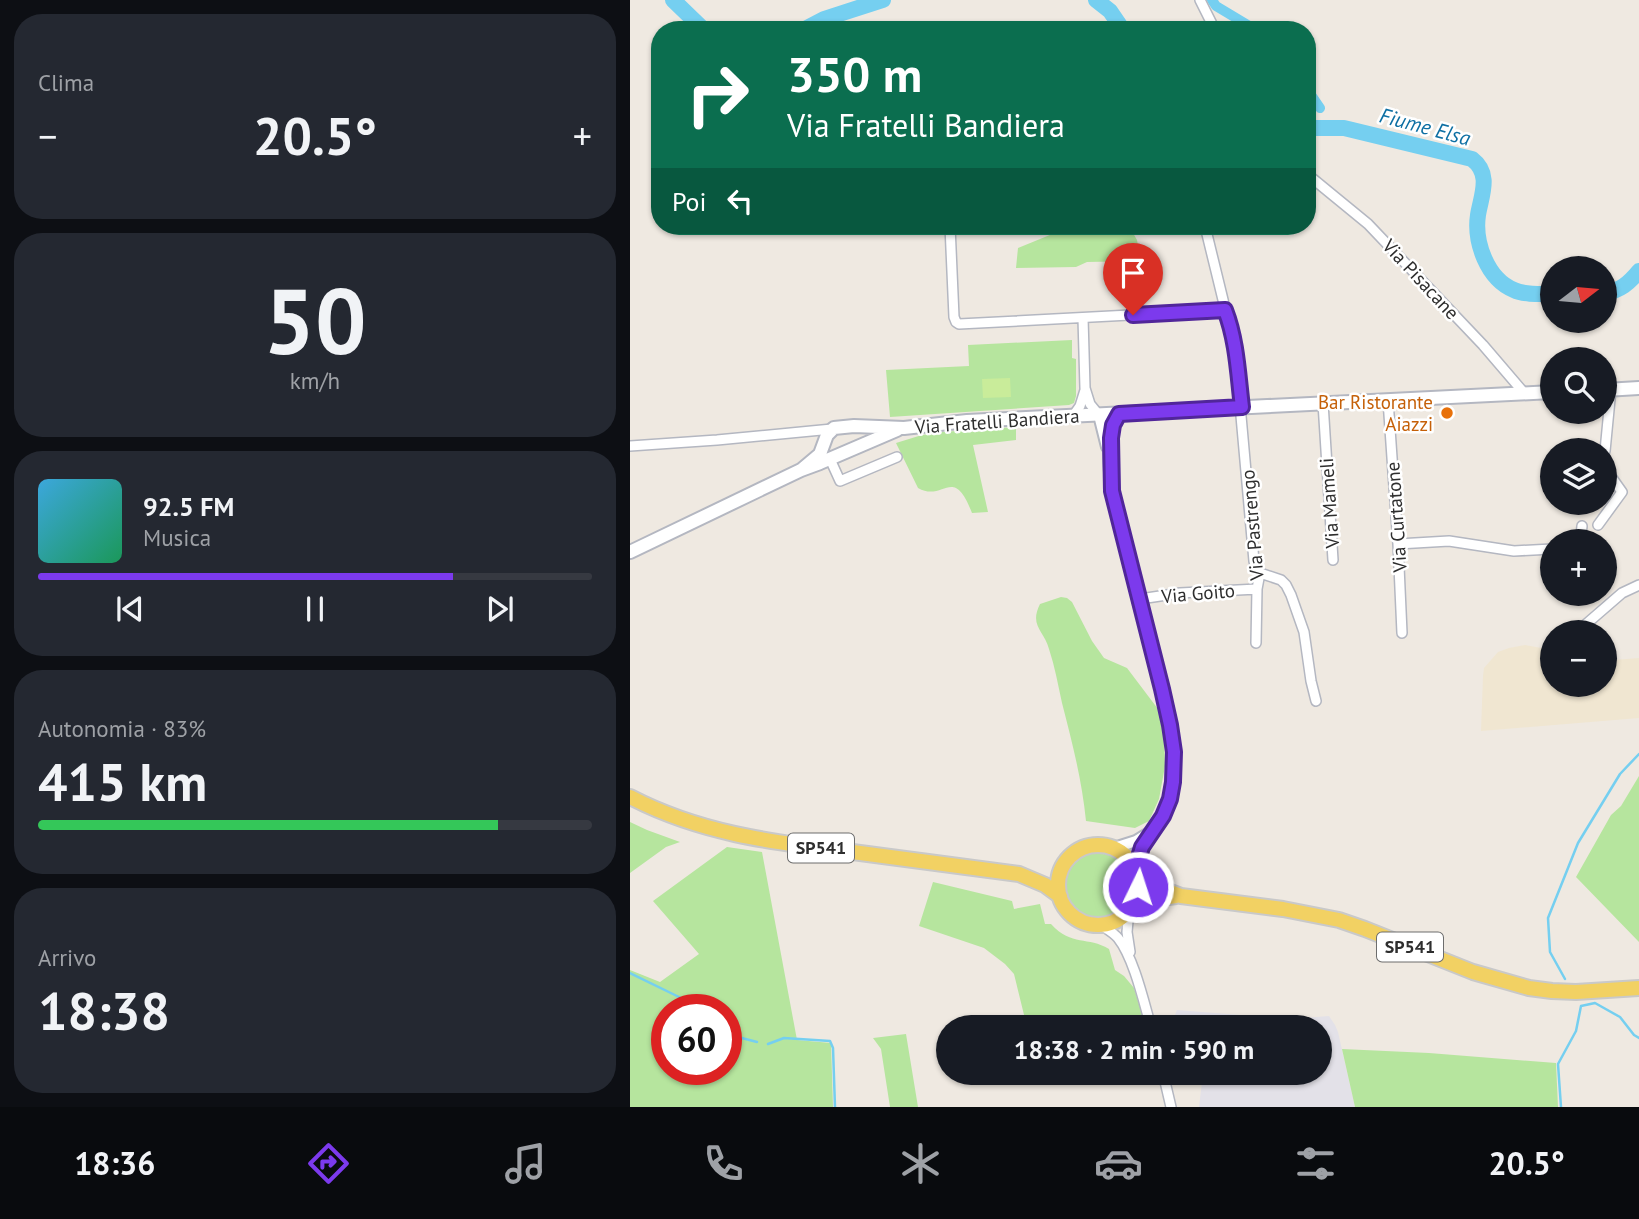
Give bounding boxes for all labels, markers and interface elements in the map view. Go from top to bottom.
text: 350 m [787,42,922,106]
icon: right [672,49,763,140]
text: Clima [38,68,94,97]
water label: Fiume Elsa [1377,101,1474,152]
text: 20.5° [253,102,377,169]
text: Via Fratelli Bandiera [787,104,1065,146]
text: − [38,111,57,160]
text: + [573,111,592,160]
icon: left [721,182,759,220]
text: Poi [672,185,707,218]
street label: Via Pisacane [1377,233,1464,324]
pin [1103,243,1163,315]
icon: arrive [1114,254,1152,292]
north arrow [1540,256,1617,332]
map controls [1540,256,1617,697]
text: 50 [263,261,367,379]
button: search [1540,347,1617,424]
text: km/h [290,366,340,395]
place label: Bar Ristorante Aiazzi [1318,390,1433,436]
street label: Via Fratelli Bandiera [913,403,1080,439]
marker: Bar Ristorante Aiazzi [1439,405,1455,421]
button: layers [1540,438,1617,515]
street label: Via Mameli [1314,457,1344,550]
street label: Via Curtatone [1380,461,1412,574]
street label: Via Pastrengo [1235,469,1269,582]
text: 92.5 FM [143,490,234,523]
text: Musica [143,523,211,552]
button: + [1540,529,1617,606]
street label: Via Goito [1159,578,1236,608]
icon: previous [111,590,149,628]
icon: pause [296,590,334,628]
icon: next [481,590,519,628]
button: − [1540,620,1617,697]
text: Autonomia · 83% [38,714,206,743]
text: 415 km [38,748,207,815]
road number: SP541 [788,834,854,862]
position arrow [1101,850,1175,924]
road number: SP541 [1377,932,1443,962]
text: Arrivo [38,943,96,972]
text: 18:38 [38,977,170,1044]
speed limit sign: 60 [651,994,742,1085]
text: 18:38 · 2 min · 590 m [1014,1033,1254,1066]
icon: directions [304,1139,353,1188]
icon: music [501,1139,550,1188]
icon: phone [699,1139,748,1188]
icon: climate [896,1139,945,1188]
icon: car [1094,1139,1143,1188]
icon: filters [1291,1139,1340,1188]
text: 18:36 [74,1142,155,1184]
text: 20.5° [1488,1142,1565,1184]

